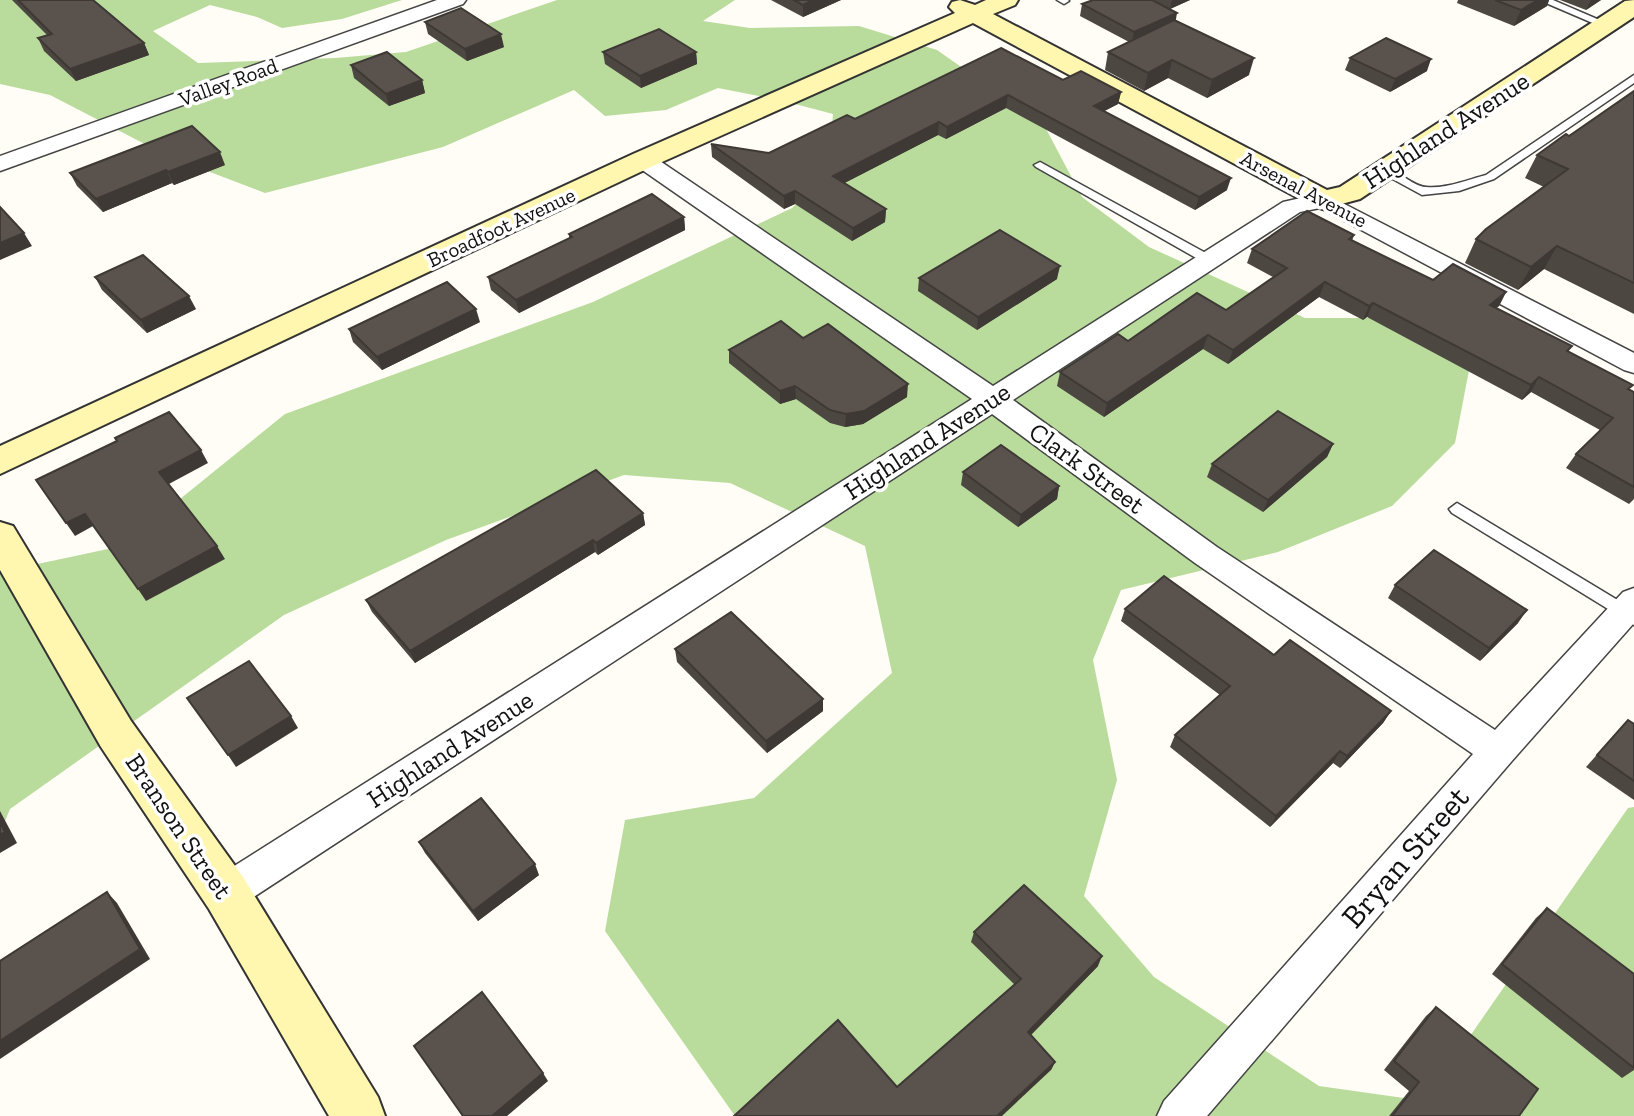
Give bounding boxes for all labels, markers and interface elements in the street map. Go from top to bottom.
street label: Valley Road [174,52,281,112]
street label: Highland Avenue [1357,64,1535,196]
street label: Arsenal Avenue [1236,145,1372,233]
street label: Broadfoot Avenue [423,182,579,272]
street label: Highland Avenue [838,375,1016,507]
street label: Clark Street [1023,415,1151,521]
street label: Highland Avenue [361,683,539,815]
street label: Branson Street [119,747,239,905]
street label: Bryan Street [1333,779,1477,935]

